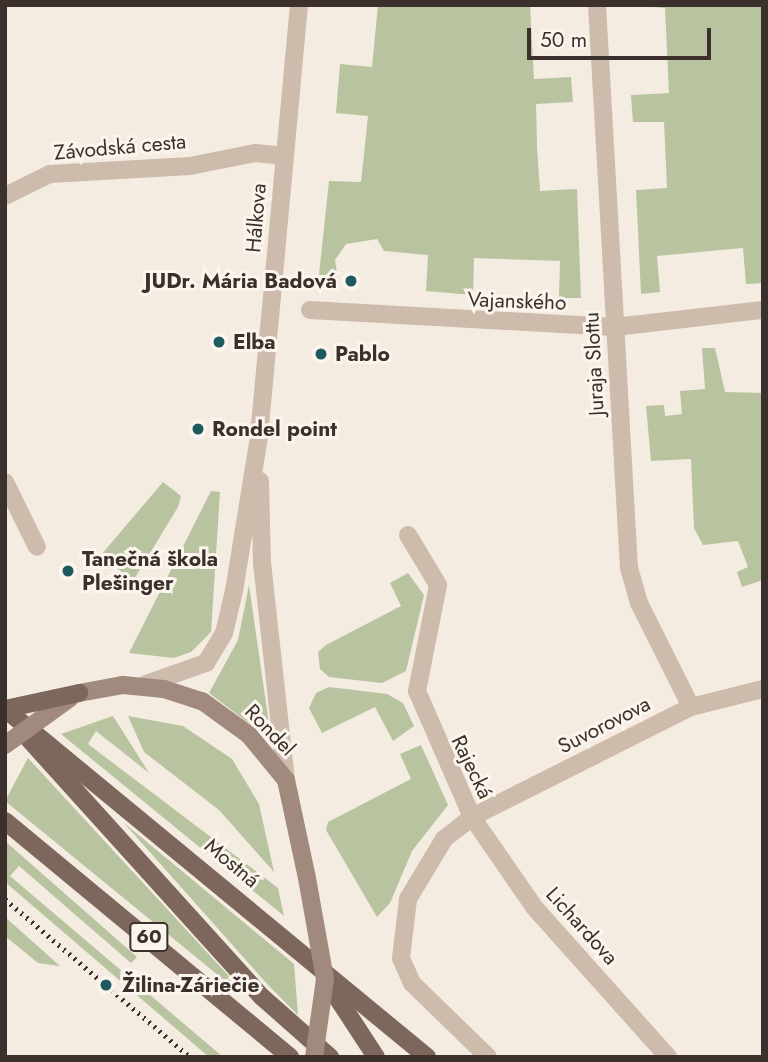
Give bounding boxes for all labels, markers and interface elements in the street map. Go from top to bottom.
scale bar [530,14,714,58]
text: 50 m [540,25,587,55]
street label: Závodská cesta [53,129,187,165]
street label: Hálkova [240,182,272,254]
place label: JUDr. Mária Badová [145,268,337,294]
marker: JUDr. Mária Badová [343,273,359,289]
street label: Vajanského [467,287,567,315]
street label: Juraja Slottu [579,311,609,417]
place label: Elba [233,329,276,355]
marker: Elba [211,334,227,350]
place label: Pablo [335,341,390,367]
marker: Pablo [313,346,329,362]
place label: Rondel point [212,416,337,442]
marker: Rondel point [190,421,206,437]
place label: Tanečná škola Plešinger [82,546,218,596]
marker: Tanečná škola Plešinger [60,563,76,579]
street label: Suvorovova [554,691,654,759]
street label: Rondel [239,699,301,761]
street label: Rajecká [446,731,498,803]
street label: Mostná [200,833,264,893]
street label: Lichardova [541,882,623,970]
road number: 60 [128,922,170,953]
place label: Žilina-Záriečie [122,972,259,998]
marker: Žilina-Záriečie [96,975,116,995]

